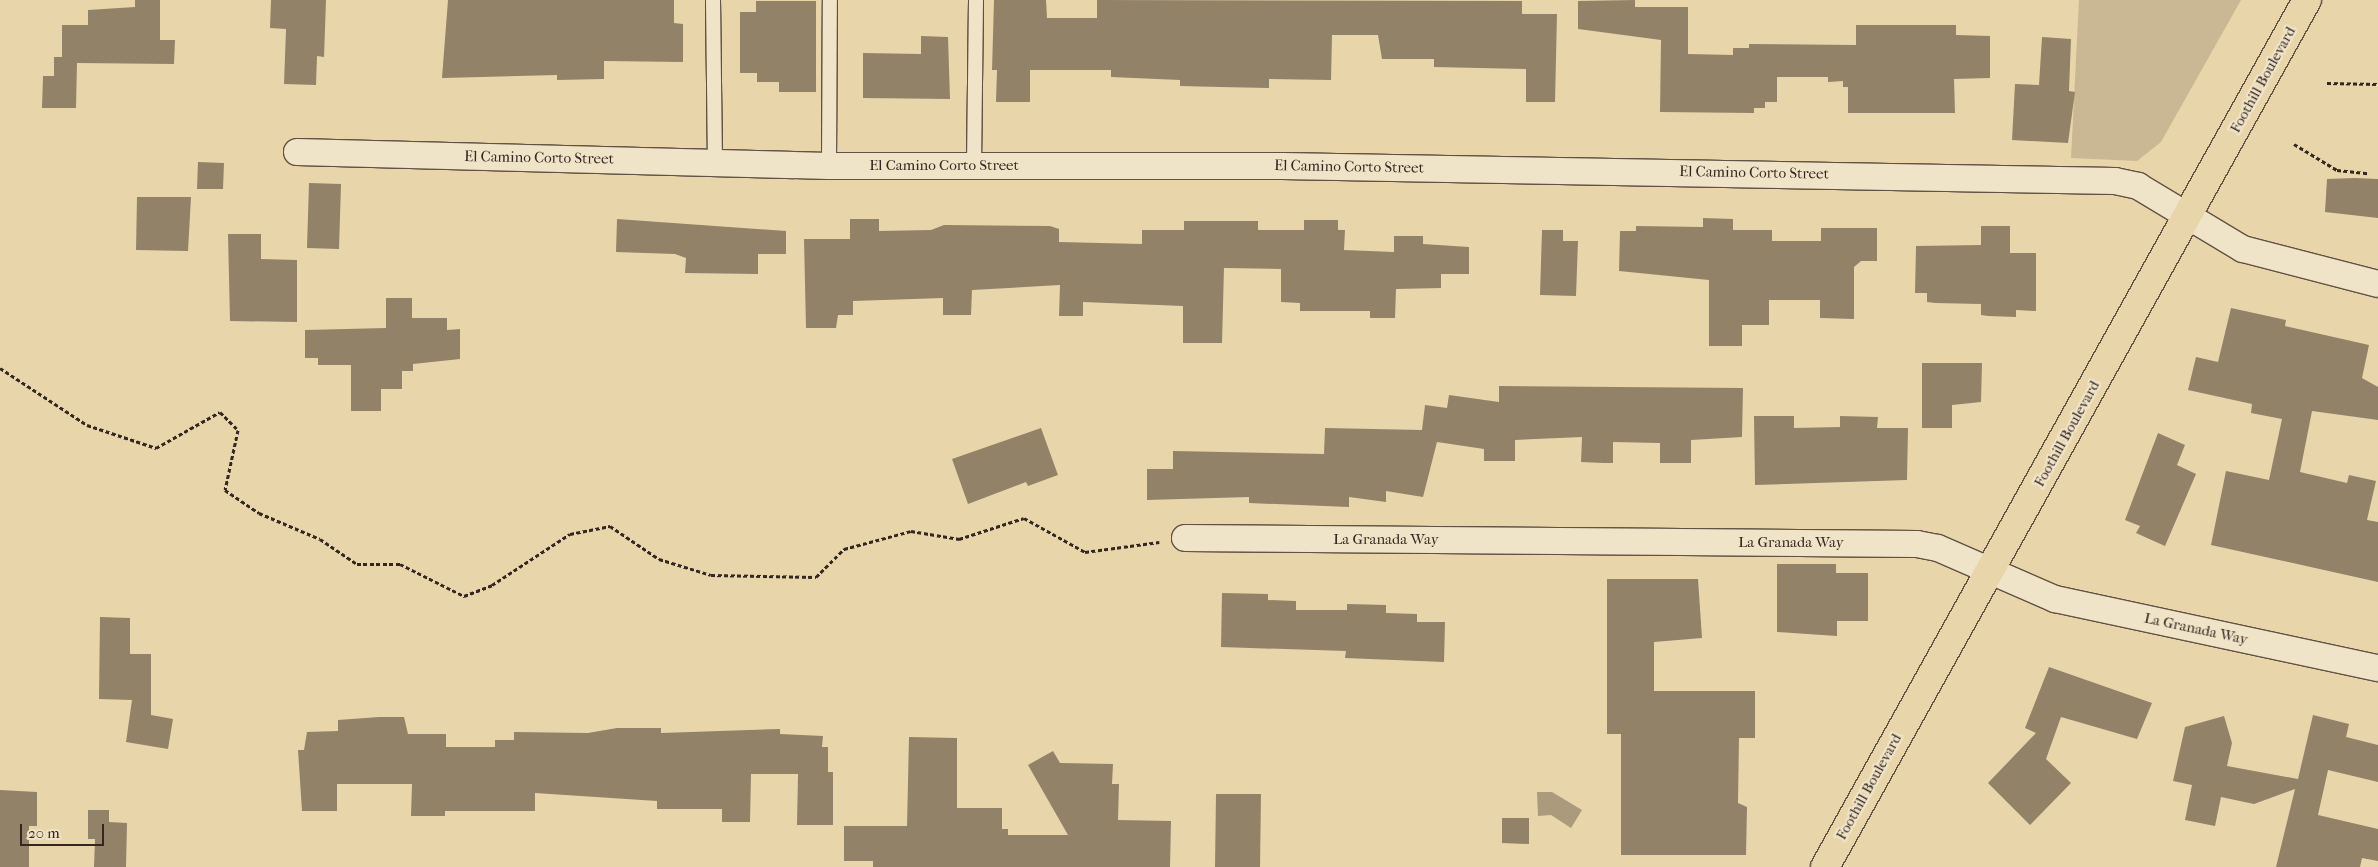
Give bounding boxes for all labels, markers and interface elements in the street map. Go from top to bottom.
street label: Foothill Boulevard [2226,24,2300,136]
street label: El Camino Corto Street [464,148,614,168]
street label: El Camino Corto Street [869,157,1019,175]
street label: El Camino Corto Street [1274,157,1424,177]
street label: El Camino Corto Street [1679,163,1829,183]
street label: Foothill Boulevard [2030,378,2104,490]
street label: La Granada Way [1333,531,1439,549]
street label: La Granada Way [1738,534,1844,552]
street label: La Granada Way [2143,609,2249,649]
street label: Foothill Boulevard [1832,731,1906,843]
scale bar [22,814,106,846]
text: 20 m [28,824,60,842]

